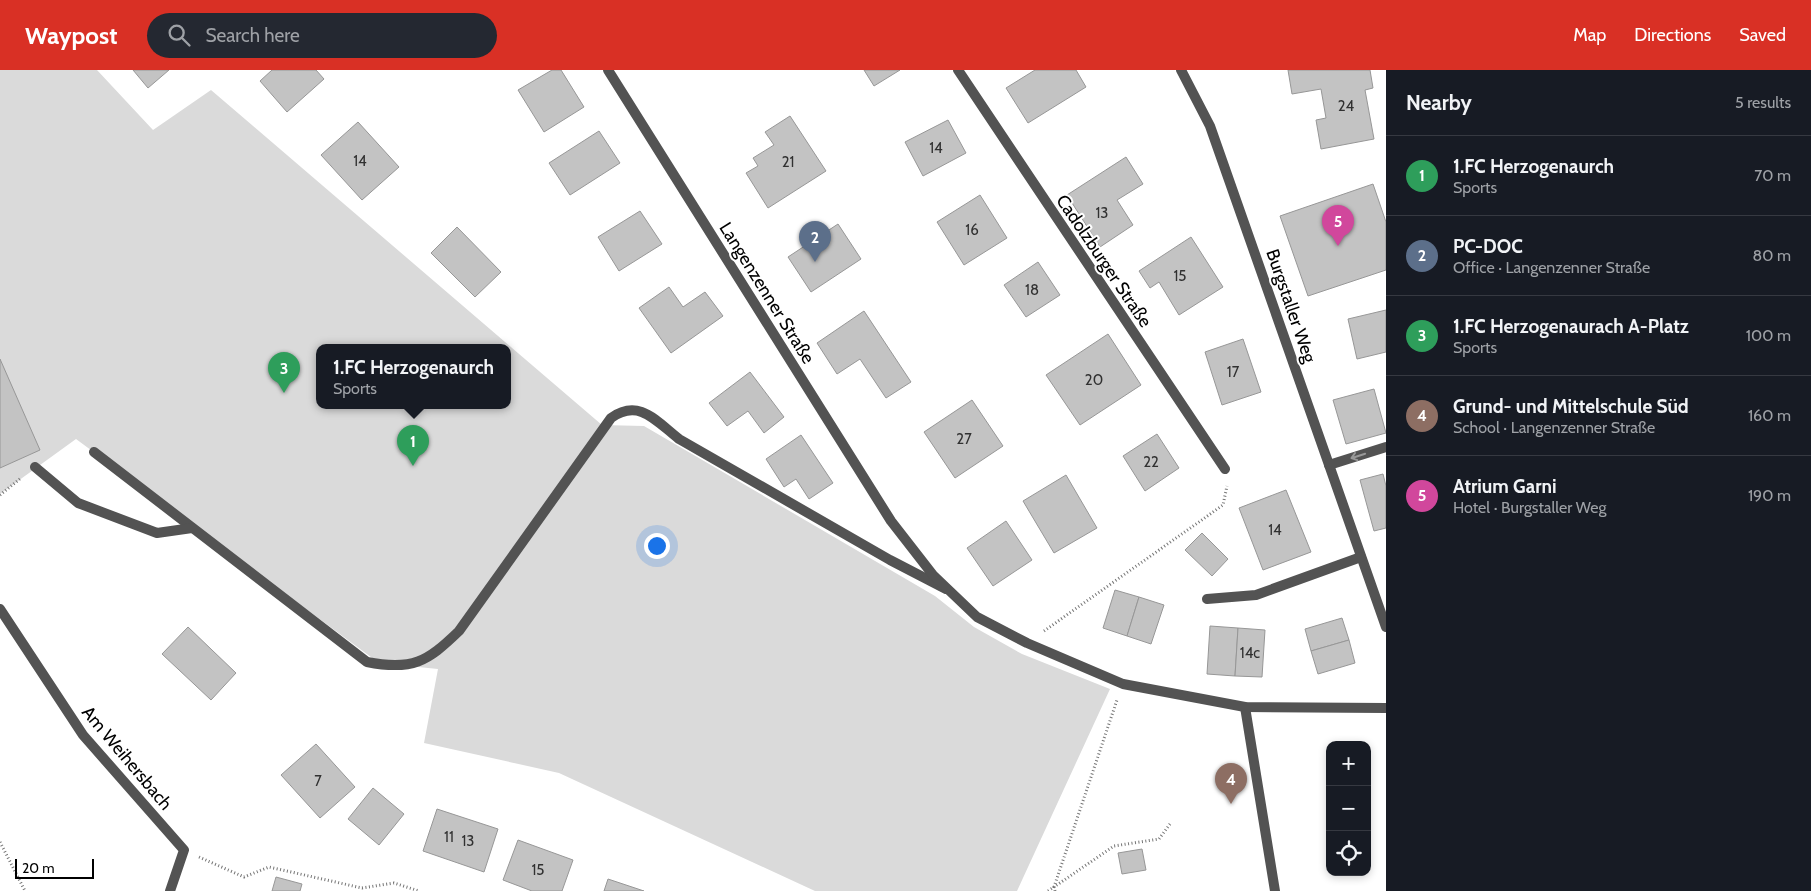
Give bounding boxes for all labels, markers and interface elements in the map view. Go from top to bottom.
search box [147,13,497,58]
text: Waypost [25,21,117,50]
icon: search [165,21,193,49]
text: Search here [205,24,300,47]
text: Map [1573,24,1606,46]
text: Directions [1634,24,1711,46]
text: Saved [1739,24,1786,46]
text: Nearby [1406,90,1472,115]
text: 5 results [1735,93,1791,112]
house number: 24 [1338,97,1355,115]
house number: 14 [929,139,943,157]
house number: 14 [353,152,367,170]
house number: 21 [782,153,794,171]
text: 1.FC Herzogenaurch [1453,155,1614,178]
text: 1 [1419,166,1425,185]
text: 70 m [1754,166,1791,185]
text: Sports [1453,178,1497,197]
street label: Cadolzburger Straße [1051,190,1157,332]
house number: 13 [1095,204,1109,222]
pin: 5 [1322,205,1354,246]
street label: Langenzenner Straße [715,218,819,368]
pin: 2 [799,221,831,262]
house number: 16 [965,221,979,239]
text: PC-DOC [1453,235,1523,258]
street label: Burgstaller Weg [1261,246,1321,367]
text: 2 [1418,246,1426,265]
text: 80 m [1753,246,1791,265]
text: Office · Langenzenner Straße [1453,258,1650,277]
house number: 15 [1173,267,1187,285]
house number: 18 [1025,281,1039,299]
text: 1.FC Herzogenaurach A-Platz [1453,315,1689,338]
text: 3 [1418,326,1426,345]
text: 100 m [1746,326,1791,345]
text: Sports [1453,338,1497,357]
popup [316,344,511,409]
pin: 3 [268,352,300,393]
text: 1.FC Herzogenaurch [333,356,494,379]
house number: 17 [1227,363,1240,381]
house number: 20 [1085,371,1103,389]
text: Sports [333,379,377,398]
text: Grund- und Mittelschule Süd [1453,395,1689,418]
text: 4 [1417,406,1427,425]
text: 160 m [1748,406,1791,425]
text: School · Langenzenner Straße [1453,418,1655,437]
pin: 1 [397,425,429,466]
house number: 27 [956,430,972,448]
one-way arrow [1350,452,1366,461]
house number: 22 [1143,453,1159,471]
text: Atrium Garni [1453,475,1556,498]
text: 5 [1418,486,1426,505]
text: 190 m [1748,486,1791,505]
text: Hotel · Burgstaller Weg [1453,498,1607,517]
house number: 14 [1268,521,1282,539]
your location [644,533,670,559]
house number: 14c [1240,644,1260,662]
street label: Am Weihersbach [77,702,177,814]
map controls [1326,741,1371,876]
button: + [1326,741,1371,786]
pin: 4 [1215,763,1247,804]
house number: 7 [314,772,322,790]
button: − [1326,786,1371,831]
house number: 11 [444,828,454,846]
button: locate [1326,831,1371,876]
house number: 13 [461,832,475,850]
scale bar [15,856,94,879]
text: 20 m [22,859,55,877]
house number: 15 [531,861,545,879]

